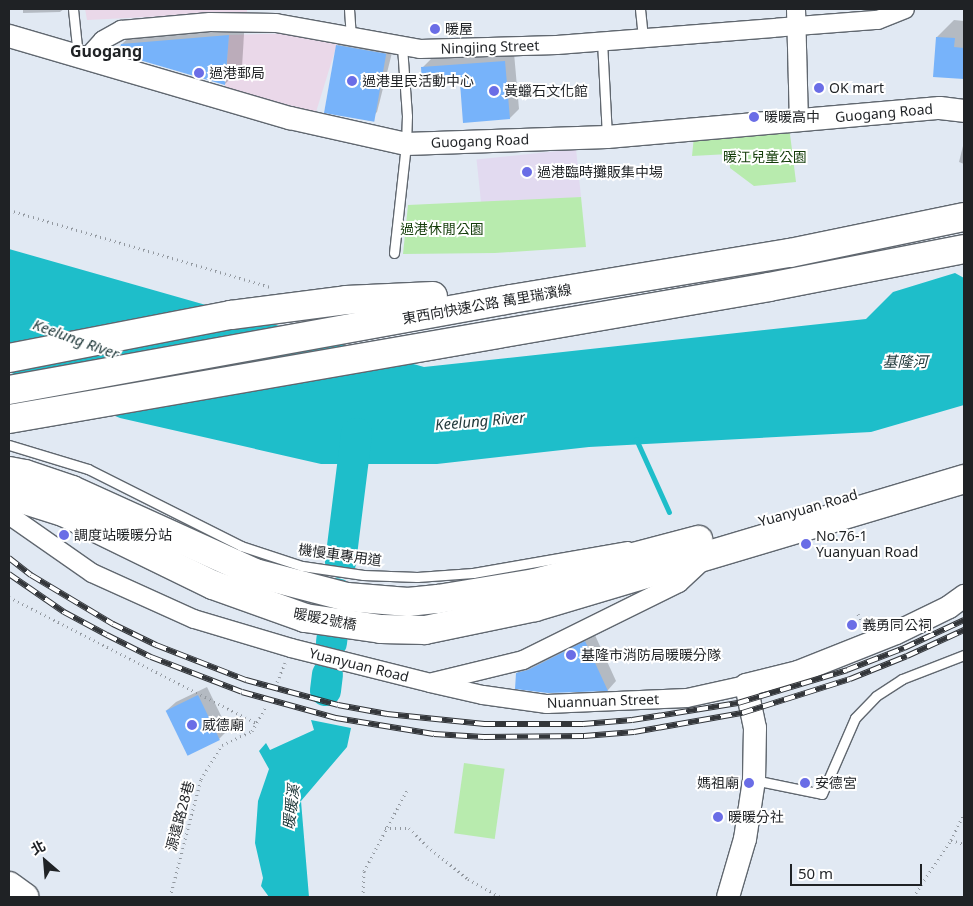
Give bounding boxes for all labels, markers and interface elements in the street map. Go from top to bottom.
place label: 暖屋 [445,21,473,37]
marker: 暖屋 [429,23,441,35]
street label: Ningjing Street [440,37,540,57]
district label: Guogang [70,41,142,61]
place label: 過港郵局 [209,65,265,81]
marker: 過港郵局 [193,67,205,79]
place label: 過港里民活動中心 [362,73,474,89]
marker: 過港里民活動中心 [346,75,358,87]
place label: OK mart [829,80,884,96]
marker: OK mart [813,82,825,94]
place label: 黃蠟石文化館 [504,83,588,99]
marker: 黃蠟石文化館 [488,85,500,97]
street label: Guogang Road [834,100,934,126]
place label: 暖暖高中 [764,109,820,125]
marker: 暖暖高中 [748,111,760,123]
street label: Guogang Road [431,131,529,151]
park label: 暖江兒童公園 [723,149,807,165]
place label: 過港臨時攤販集中場 [537,164,663,180]
marker: 過港臨時攤販集中場 [521,166,533,178]
park label: 過港休閒公園 [400,221,484,237]
street label: 東西向快速公路 萬里瑞濱線 [401,281,573,327]
water label: Keelung River [31,315,121,363]
water label: 基隆河 [883,353,927,371]
water label: Keelung River [434,408,526,434]
street label: Yuanyuan Road [757,486,859,530]
place label: 調度站暖暖分站 [74,527,172,543]
place label: No.76-1 Yuanyuan Road [816,528,918,560]
marker: 調度站暖暖分站 [58,529,70,541]
marker: No.76-1 Yuanyuan Road [800,538,812,550]
street label: 機慢車專用道 [297,541,383,569]
street label: 暖暖2號橋 [292,605,358,633]
place label: 義勇同公祠 [862,617,932,633]
marker: 義勇同公祠 [846,619,858,631]
street label: Yuanyuan Road [307,644,411,686]
place label: 基隆市消防局暖暖分隊 [581,647,721,663]
marker: 基隆市消防局暖暖分隊 [565,649,577,661]
street label: Nuannuan Street [547,691,659,711]
place label: 威德廟 [202,717,244,733]
marker: 威德廟 [186,719,198,731]
place label: 媽祖廟 [697,775,739,791]
place label: 安德宮 [815,775,857,791]
marker: 媽祖廟 [743,777,755,789]
marker: 安德宮 [799,777,811,789]
street label: 源遠路28巷 [163,779,197,853]
water label: 暖暖溪 [279,784,303,830]
place label: 暖暖分社 [728,809,784,825]
marker: 暖暖分社 [712,811,724,823]
north arrow [20,836,70,886]
text: 北 [27,836,49,859]
scale bar [793,854,926,886]
text: 50 m [798,863,833,883]

